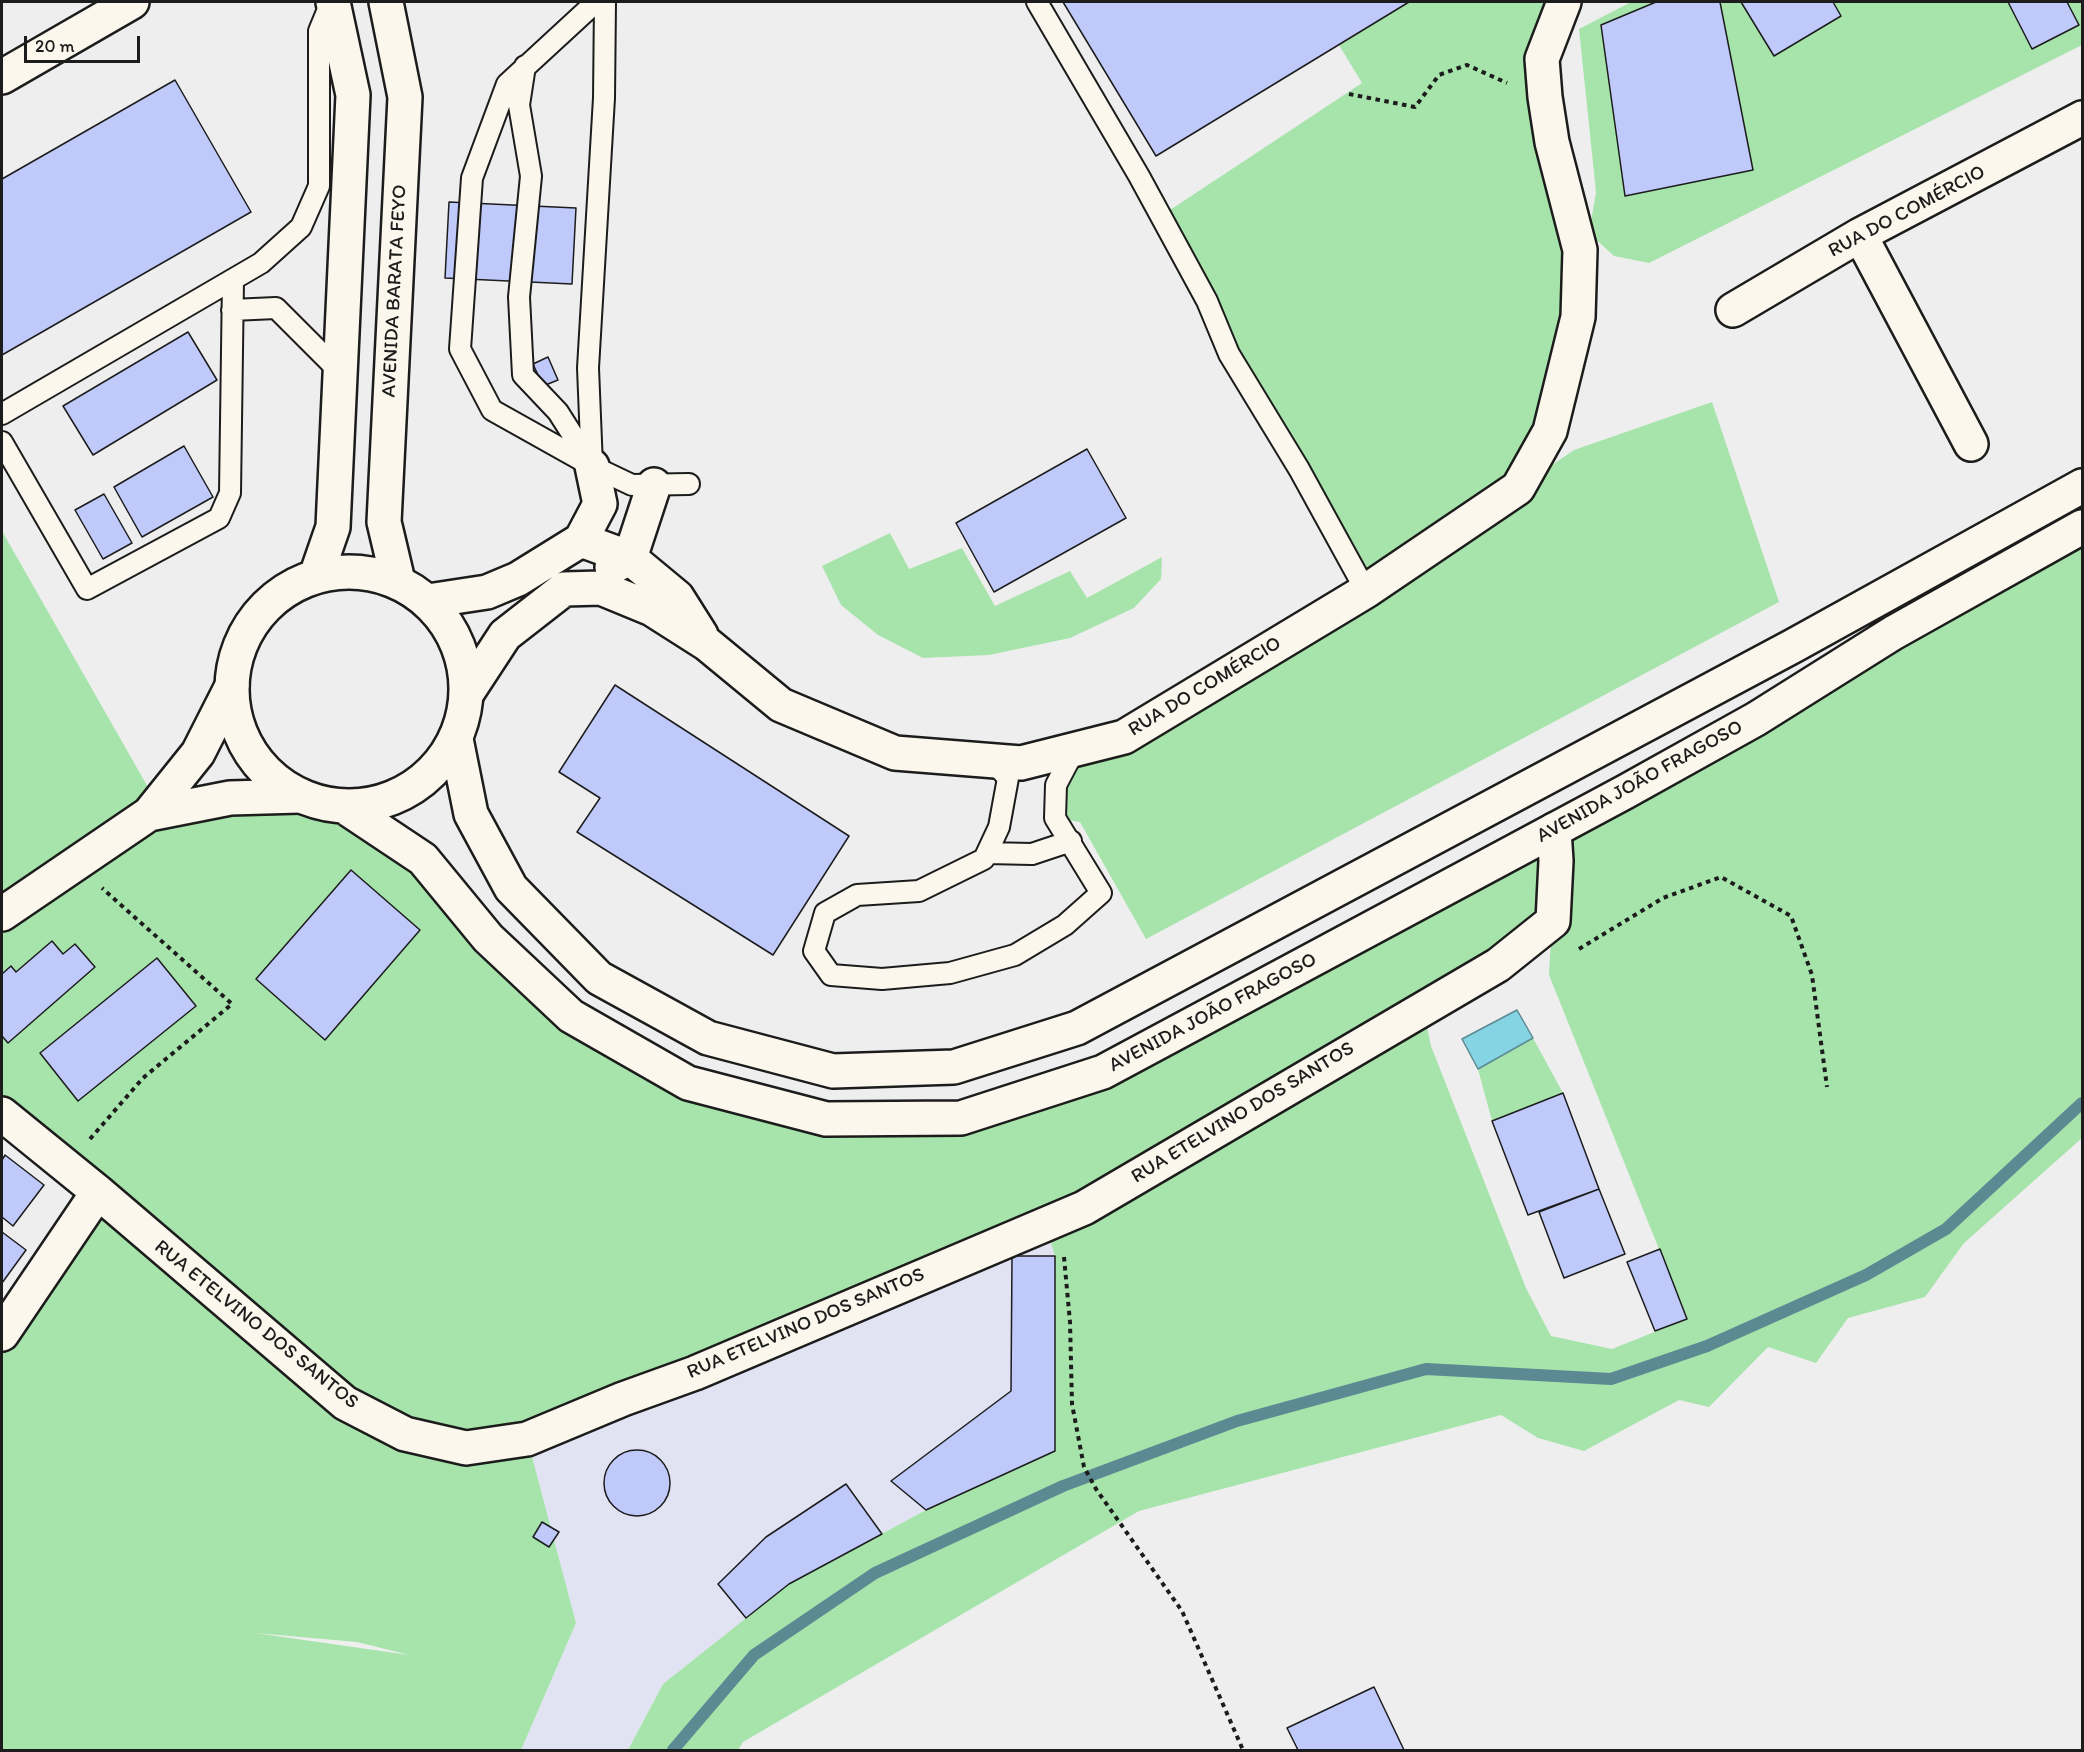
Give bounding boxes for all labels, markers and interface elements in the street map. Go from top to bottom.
scale bar [27,24,142,62]
text: 20 m [35,35,75,57]
street label: RUA DO COMÉRCIO [1824,161,1990,263]
street label: AVENIDA BARATA FEYO [377,184,413,398]
street label: RUA DO COMÉRCIO [1124,632,1286,742]
street label: AVENIDA JOÃO FRAGOSO [1533,715,1747,849]
street label: AVENIDA JOÃO FRAGOSO [1105,948,1321,1078]
street label: RUA ETELVINO DOS SANTOS [1127,1037,1359,1189]
street label: RUA ETELVINO DOS SANTOS [149,1235,363,1415]
street label: RUA ETELVINO DOS SANTOS [684,1263,928,1385]

